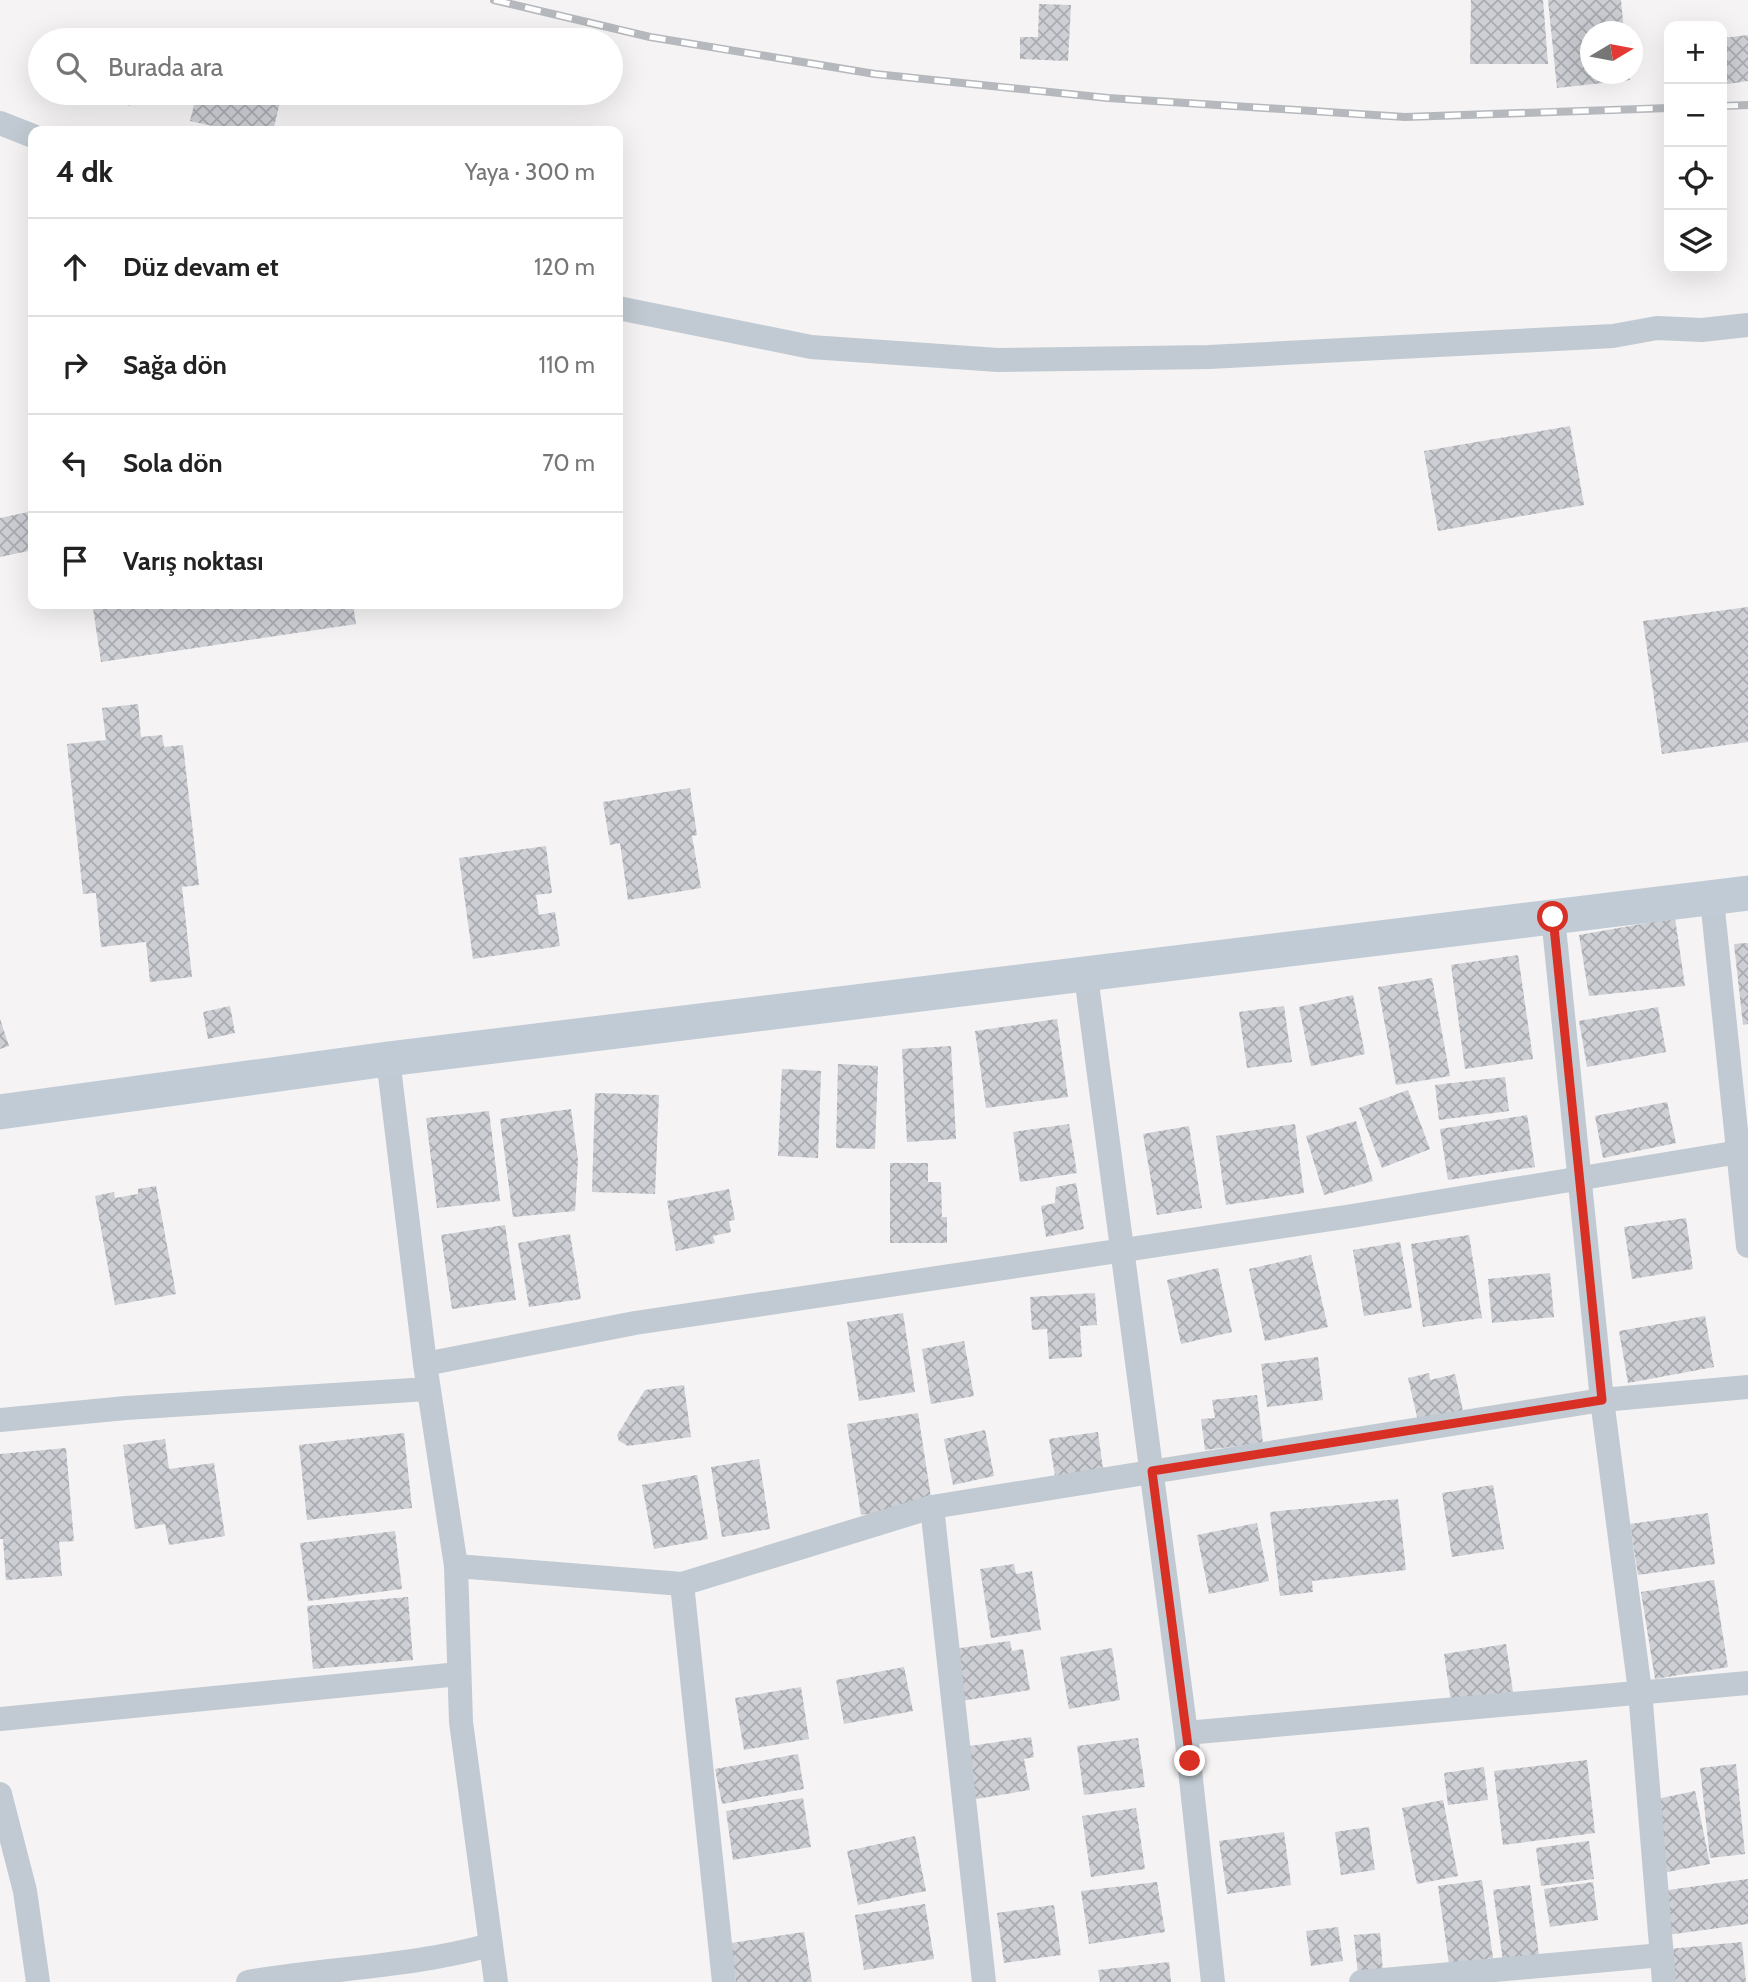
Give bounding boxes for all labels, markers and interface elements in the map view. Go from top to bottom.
north arrow [1580,21,1643,84]
map controls [1664,21,1727,273]
button: + [1664,21,1727,84]
search box [28,28,623,105]
icon: search [52,48,90,86]
text: Burada ara [108,51,223,83]
button: − [1664,84,1727,147]
button: locate [1664,147,1727,210]
text: 4 dk [56,153,113,190]
text: Yaya · 300 m [465,158,595,186]
button: layers [1664,210,1727,273]
icon: ahead [56,248,94,286]
text: Düz devam et [123,251,279,283]
text: 120 m [534,253,595,281]
icon: right [56,346,94,384]
text: Sağa dön [123,349,227,381]
text: 110 m [539,351,595,379]
icon: left [56,444,94,482]
text: Sola dön [123,447,223,479]
text: 70 m [542,449,595,477]
icon: arrive [56,542,94,580]
text: Varış noktası [123,545,264,577]
route start [1537,901,1568,932]
route end [1174,1745,1205,1776]

